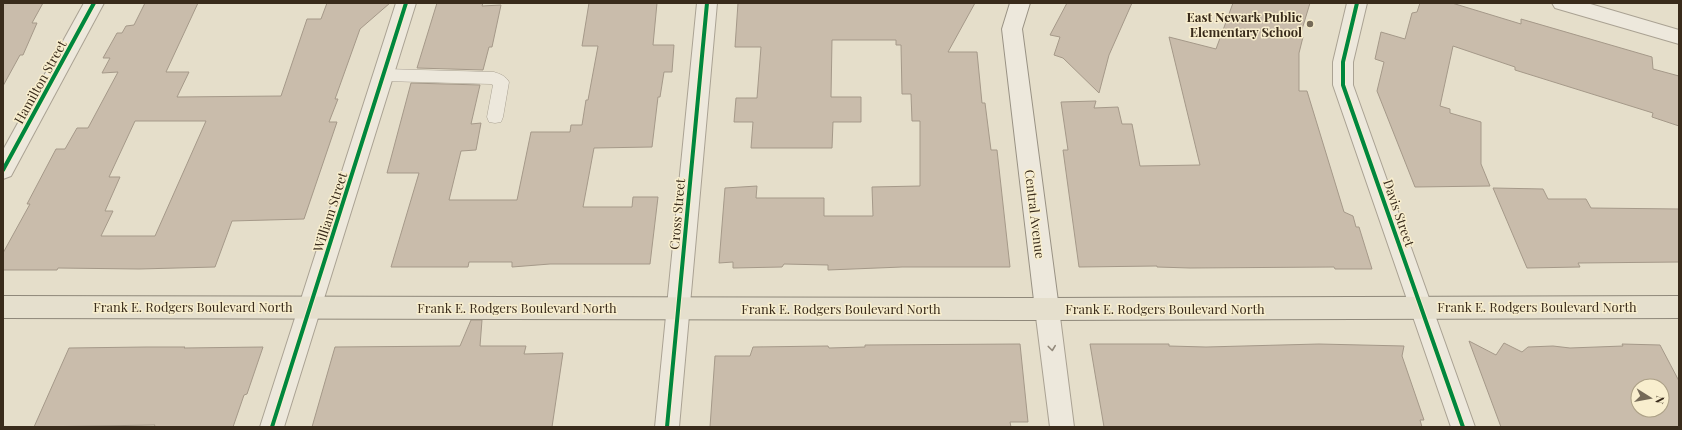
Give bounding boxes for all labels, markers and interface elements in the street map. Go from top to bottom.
place label: East Newark Public Elementary School [1187,8,1303,40]
marker: East Newark Public Elementary School [1305,19,1315,29]
street label: Hamilton Street [10,37,70,127]
street label: Central Avenue [1022,168,1049,260]
street label: William Street [308,170,351,255]
street label: Cross Street [665,177,688,250]
street label: Davis Street [1380,177,1419,249]
street label: Frank E. Rodgers Boulevard North [93,298,293,315]
street label: Frank E. Rodgers Boulevard North [1437,298,1637,315]
street label: Frank E. Rodgers Boulevard North [417,299,617,316]
street label: Frank E. Rodgers Boulevard North [741,300,941,317]
street label: Frank E. Rodgers Boulevard North [1065,300,1265,317]
one-way arrow [1047,345,1056,351]
north arrow [1630,378,1670,418]
text: N [1652,395,1668,405]

